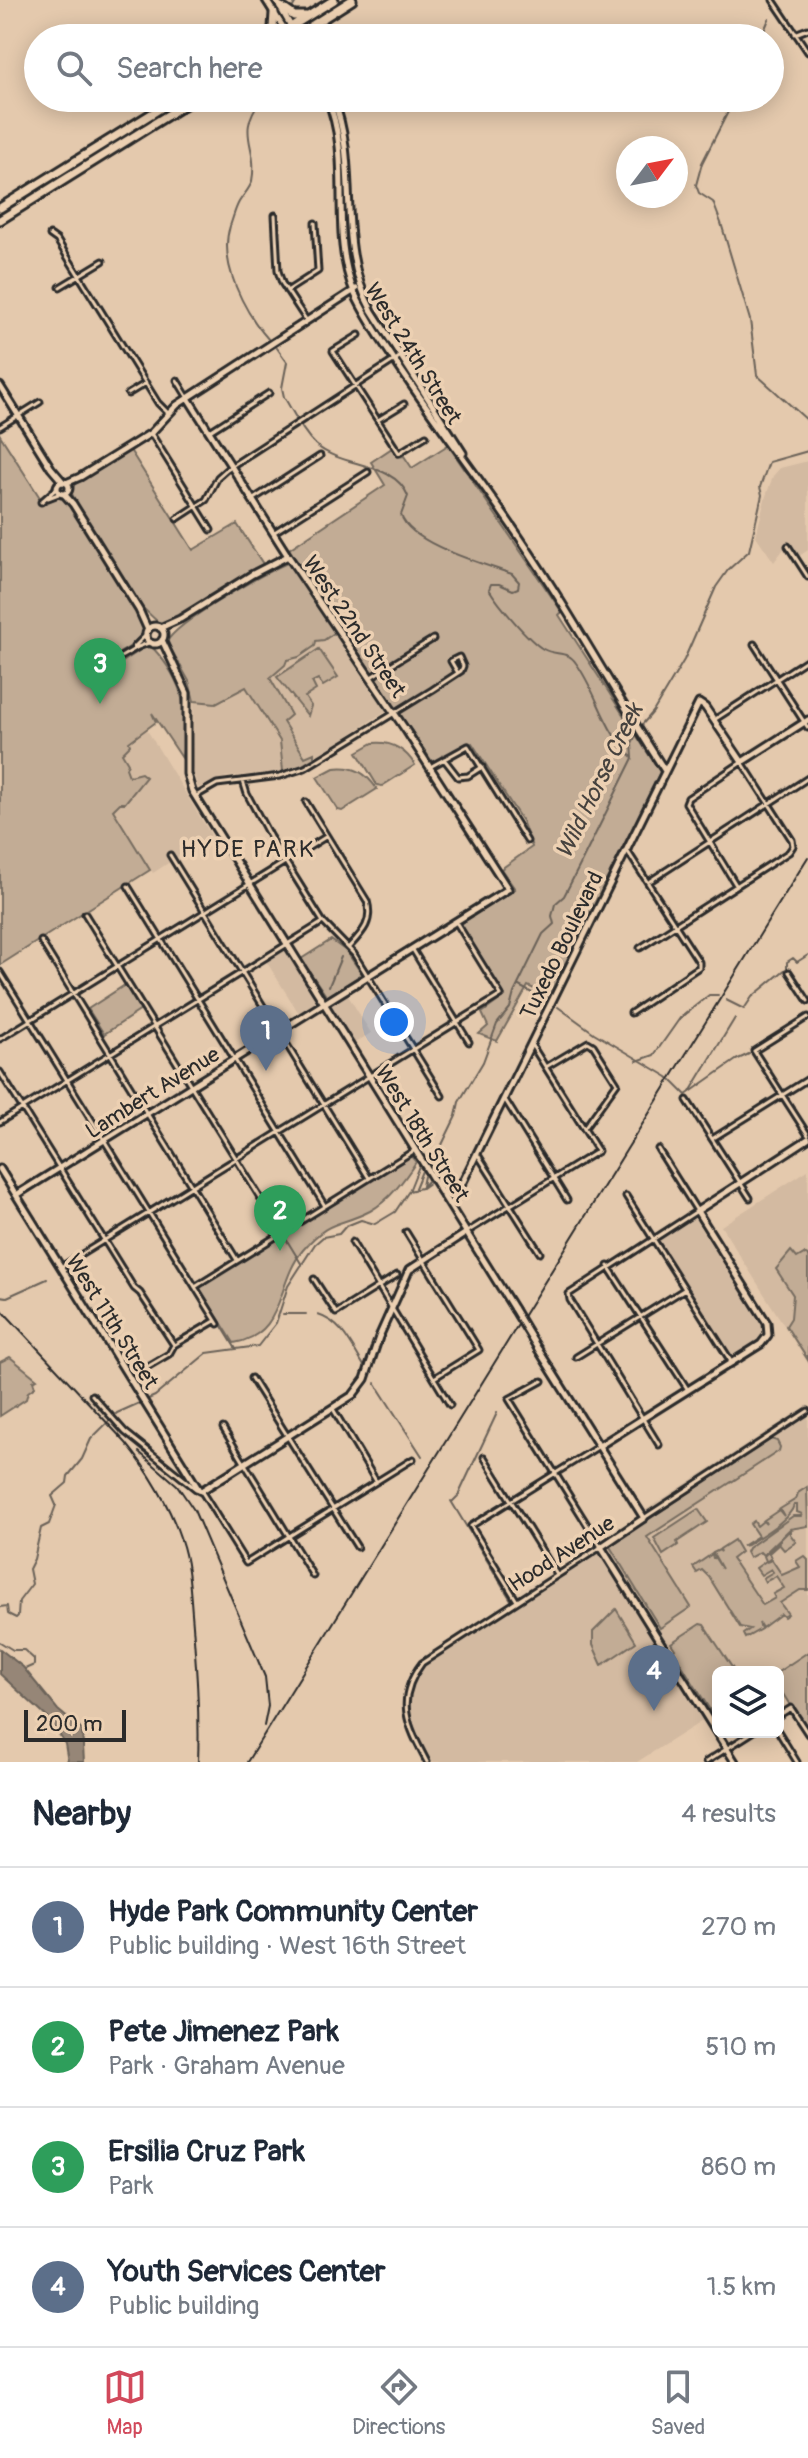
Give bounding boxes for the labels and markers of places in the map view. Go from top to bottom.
pin: 3 [74,638,126,704]
pin: 1 [240,1005,292,1071]
pin: 2 [254,1185,306,1251]
pin: 4 [628,1645,680,1711]

